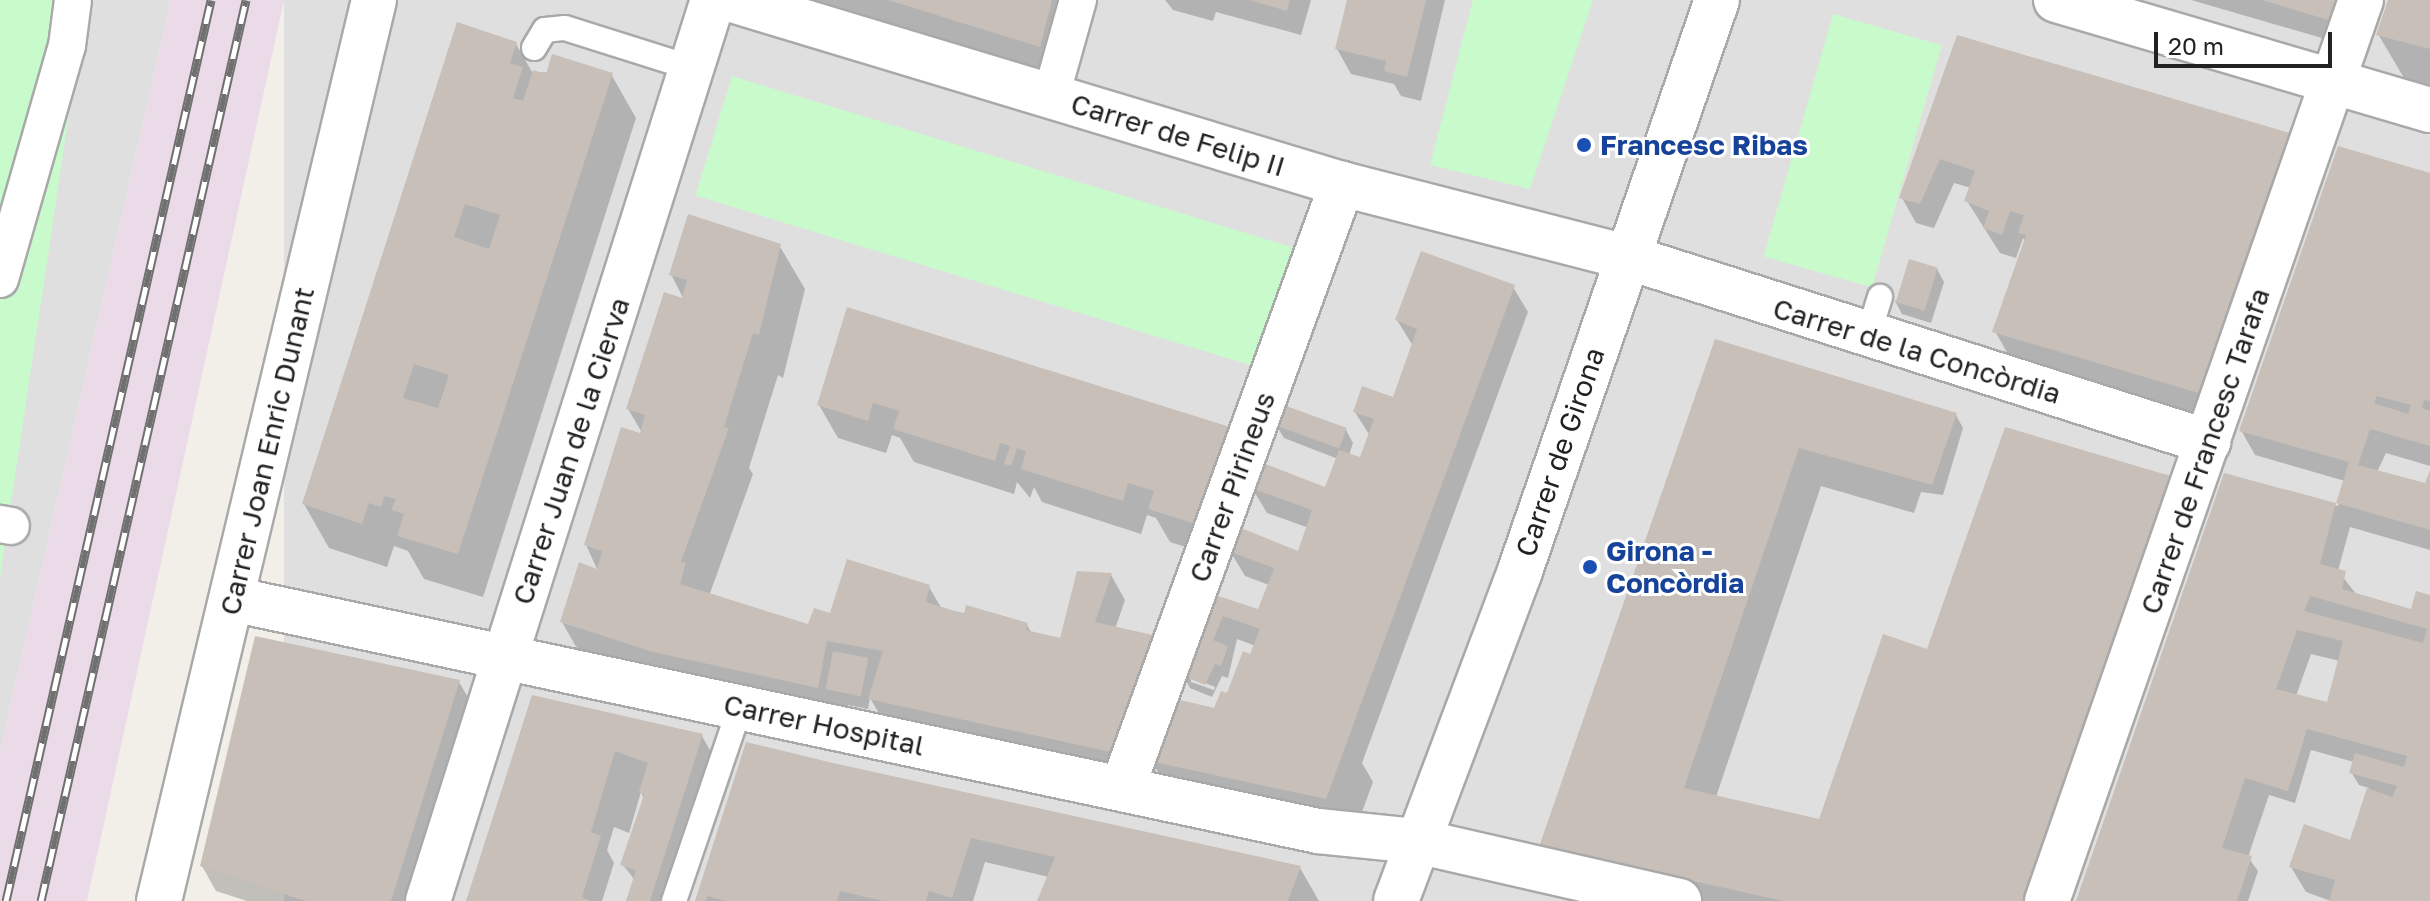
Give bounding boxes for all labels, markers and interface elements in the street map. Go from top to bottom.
scale bar [2158,16,2336,66]
text: 20 m [2168,31,2224,60]
street label: Carrer de Felip II [1067,86,1289,184]
place label: Francesc Ribas [1600,128,1808,162]
marker: Francesc Ribas [1575,136,1593,154]
street label: Carrer Joan Enric Dunant [213,284,321,618]
street label: Carrer de Francesc Tarafa [2133,284,2277,618]
street label: Carrer de la Concòrdia [1769,291,2065,411]
street label: Carrer Juan de la Cierva [505,293,637,609]
street label: Carrer de Girona [1509,343,1611,561]
street label: Carrer Pirineus [1182,387,1282,587]
place label: Girona - Concòrdia [1606,534,1744,600]
marker: Girona - Concòrdia [1581,558,1599,576]
street label: Carrer Hospital [721,687,927,763]

